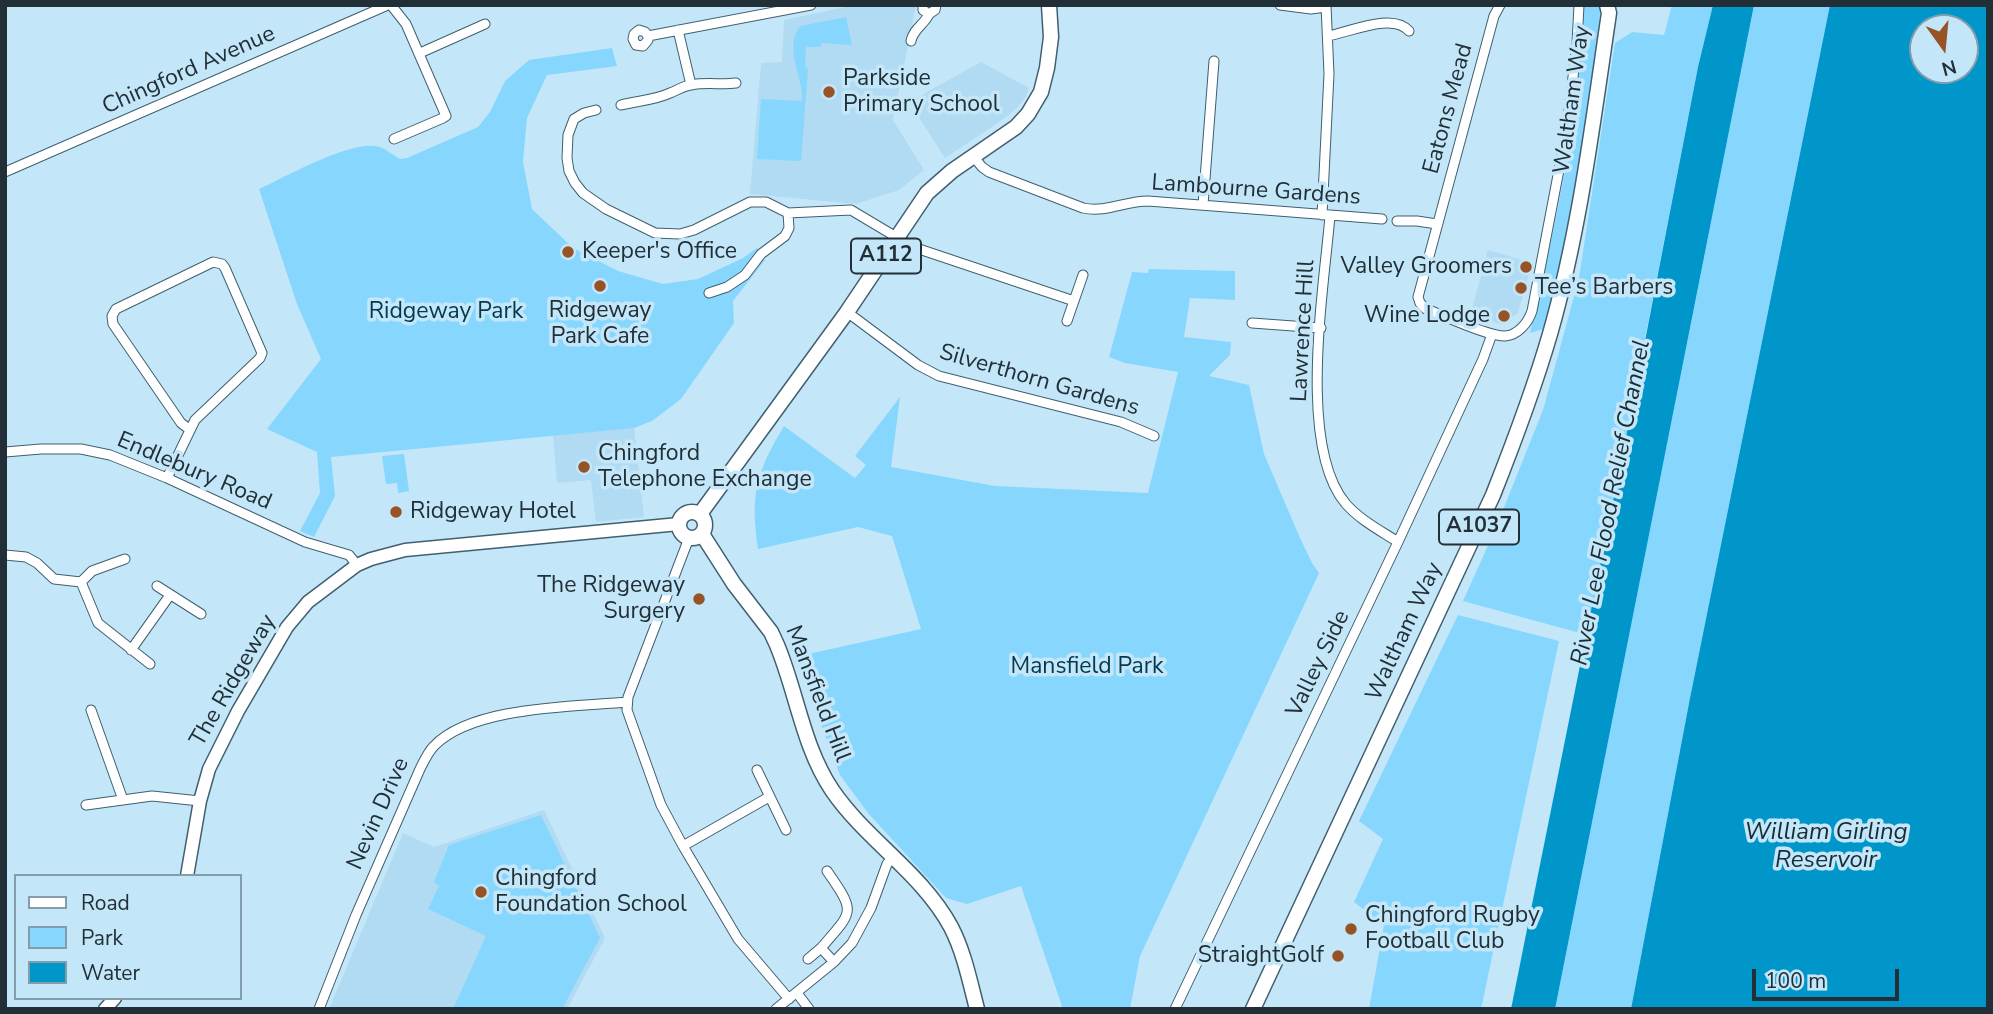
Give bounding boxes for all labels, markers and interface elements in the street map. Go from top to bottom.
north arrow [1909,14,1979,84]
street label: Chingford Avenue [98,21,280,121]
street label: Waltham Way [1549,24,1597,176]
street label: Eatons Mead [1418,41,1480,177]
text: N [1939,53,1959,82]
place label: Parkside Primary School [843,65,1000,119]
marker: Parkside Primary School [821,84,837,100]
street label: Lambourne Gardens [1150,170,1362,212]
place label: Keeper's Office [582,238,737,266]
road number: A112 [851,238,921,274]
marker: Keeper's Office [560,244,576,260]
place label: Valley Groomers [1340,253,1512,281]
street label: Lawrence Hill [1286,259,1322,403]
marker: Valley Groomers [1518,259,1534,275]
place label: Tee’s Barbers [1535,274,1673,302]
marker: Ridgeway Park Cafe [592,278,608,294]
marker: Tee’s Barbers [1513,280,1529,296]
place label: Ridgeway Park Cafe [549,297,651,351]
park label: Ridgeway Park [369,298,523,326]
place label: Wine Lodge [1364,302,1490,330]
marker: Wine Lodge [1496,308,1512,324]
water label: River Lee Flood Relief Channel [1566,338,1658,668]
street label: Silverthorn Gardens [936,339,1142,423]
street label: Endlebury Road [113,427,275,517]
place label: Chingford Telephone Exchange [598,440,812,494]
marker: Chingford Telephone Exchange [576,459,592,475]
place label: Ridgeway Hotel [410,498,576,526]
marker: Ridgeway Hotel [388,504,404,520]
road number: A1037 [1439,510,1519,544]
street label: Waltham Way [1361,558,1449,706]
place label: The Ridgeway Surgery [537,572,685,626]
marker: The Ridgeway Surgery [691,591,707,607]
street label: Valley Side [1281,606,1357,722]
street label: The Ridgeway [185,610,283,752]
street label: Mansfield Hill [778,622,856,766]
park label: Mansfield Park [1010,653,1164,681]
street label: Nevin Drive [342,754,416,874]
water label: William Girling Reservoir [1744,819,1908,875]
place label: Chingford Foundation School [495,865,687,919]
legend [14,874,242,1000]
marker: Chingford Foundation School [473,884,489,900]
text: Road [81,889,130,917]
place label: Chingford Rugby Football Club [1365,902,1540,956]
marker: Chingford Rugby Football Club [1343,921,1359,937]
text: Park [81,924,123,952]
place label: StraightGolf [1198,942,1324,970]
marker: StraightGolf [1330,948,1346,964]
scale bar [1755,954,1902,998]
text: Water [81,959,140,987]
text: 100 m [1765,967,1826,995]

